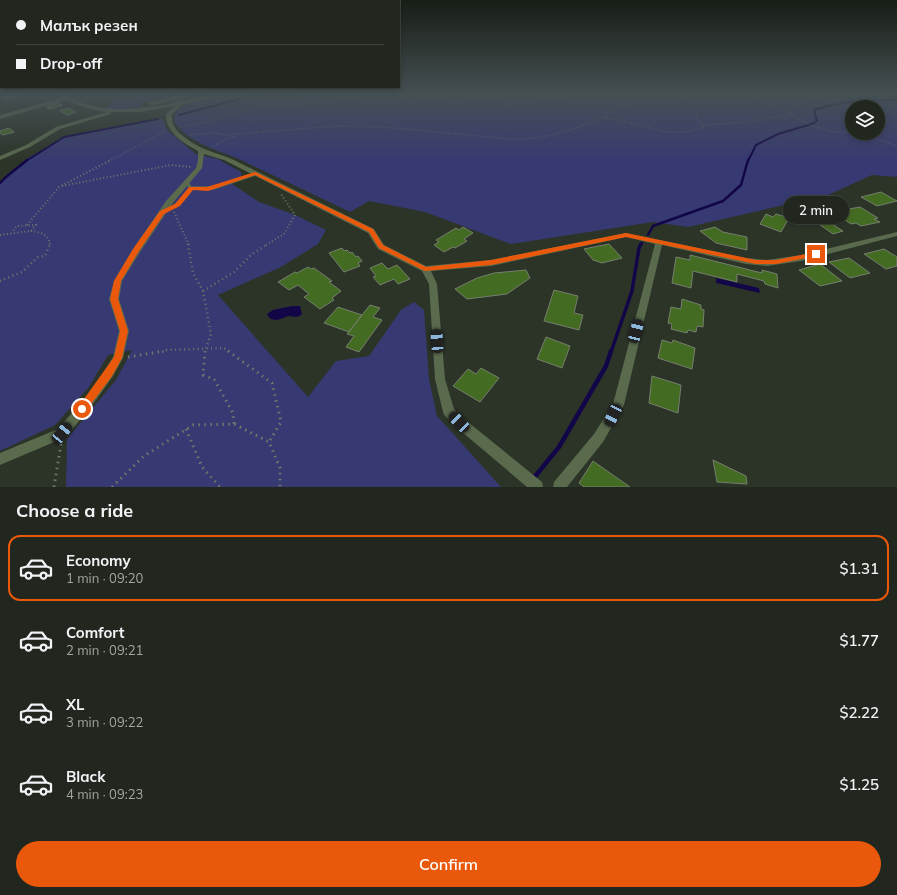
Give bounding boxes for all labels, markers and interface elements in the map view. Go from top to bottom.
text: Малък резен [40,16,138,35]
text: Drop-off [40,54,102,73]
map controls [845,100,885,140]
button: layers [845,100,885,140]
callout: 2 min [783,196,849,224]
text: 2 min [799,202,833,218]
route end [807,245,825,263]
car [627,318,645,344]
car [430,329,444,353]
route start [73,400,91,418]
car [602,402,624,428]
car [446,409,472,435]
car [50,420,74,446]
text: Choose a ride [16,499,133,522]
icon: car [18,550,54,586]
text: Economy [66,551,131,570]
text: $1.31 [839,559,879,578]
text: 1 min · 09:20 [66,570,143,586]
icon: car [18,622,54,658]
text: Comfort [66,623,124,642]
text: $1.77 [839,631,879,650]
text: 2 min · 09:21 [66,642,143,658]
icon: car [18,694,54,730]
text: XL [66,695,84,714]
text: $2.22 [839,703,879,722]
text: 3 min · 09:22 [66,714,143,730]
icon: car [18,766,54,802]
text: Black [66,767,105,786]
text: $1.25 [839,775,879,794]
text: 4 min · 09:23 [66,786,143,802]
button: Confirm [16,841,881,887]

